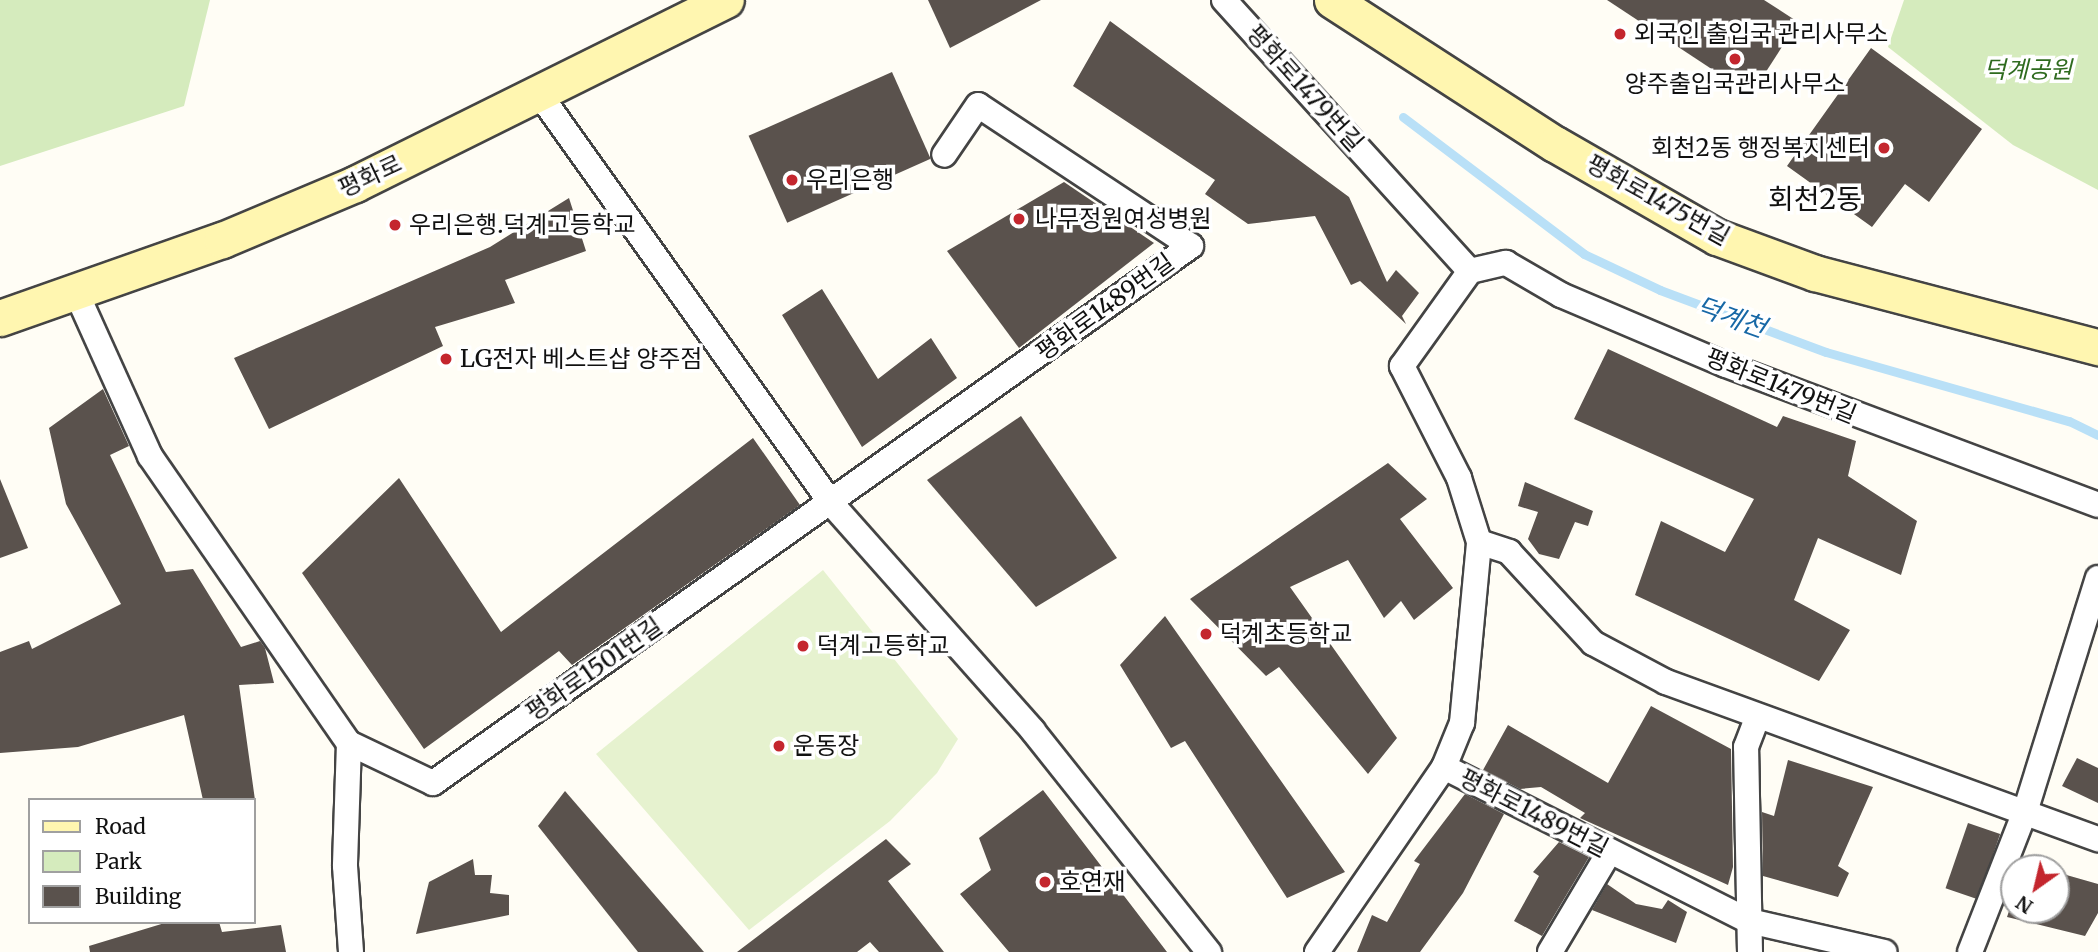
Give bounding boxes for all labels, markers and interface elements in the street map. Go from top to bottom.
street label: 평화로1479번길 [1241,19,1369,157]
place label: 외국인 출입국 관리사무소 [1634,20,1888,48]
marker: 외국인 출입국 관리사무소 [1612,26,1628,42]
marker: 양주출입국관리사무소 [1727,51,1743,67]
park label: 덕계공원 [1984,56,2072,84]
place label: 양주출입국관리사무소 [1625,70,1845,98]
place label: 회천2동 행정복지센터 [1651,134,1870,162]
marker: 회천2동 행정복지센터 [1876,140,1892,156]
street label: 평화로 [334,149,406,203]
street label: 평화로1475번길 [1581,149,1735,251]
place label: 우리은행 [806,166,894,194]
marker: 우리은행 [784,172,800,188]
district label: 회천2동 [1768,182,1862,216]
place label: 나무정원여성병원 [1035,205,1212,233]
marker: 나무정원여성병원 [1009,209,1029,229]
place label: 우리은행.덕계고등학교 [409,211,636,239]
marker: 우리은행.덕계고등학교 [387,217,403,233]
street label: 평화로1489번길 [1031,247,1179,367]
water label: 덕계천 [1692,290,1770,344]
street label: 평화로1479번길 [1701,343,1861,429]
place label: LG전자 베스트샵 양주점 [460,345,702,373]
marker: LG전자 베스트샵 양주점 [438,351,454,367]
street label: 평화로1501번길 [520,611,668,727]
place label: 덕계초등학교 [1220,620,1352,648]
marker: 덕계초등학교 [1198,626,1214,642]
place label: 덕계고등학교 [817,632,949,660]
marker: 덕계고등학교 [795,638,811,654]
place label: 운동장 [793,732,859,760]
marker: 운동장 [771,738,787,754]
street label: 평화로1489번길 [1455,763,1613,863]
legend [28,798,256,924]
text: Road [95,813,146,840]
text: Park [95,848,142,875]
north arrow [2000,854,2070,924]
place label: 호연재 [1059,868,1125,896]
marker: 호연재 [1037,874,1053,890]
text: Building [95,883,181,910]
text: N [2011,891,2037,919]

